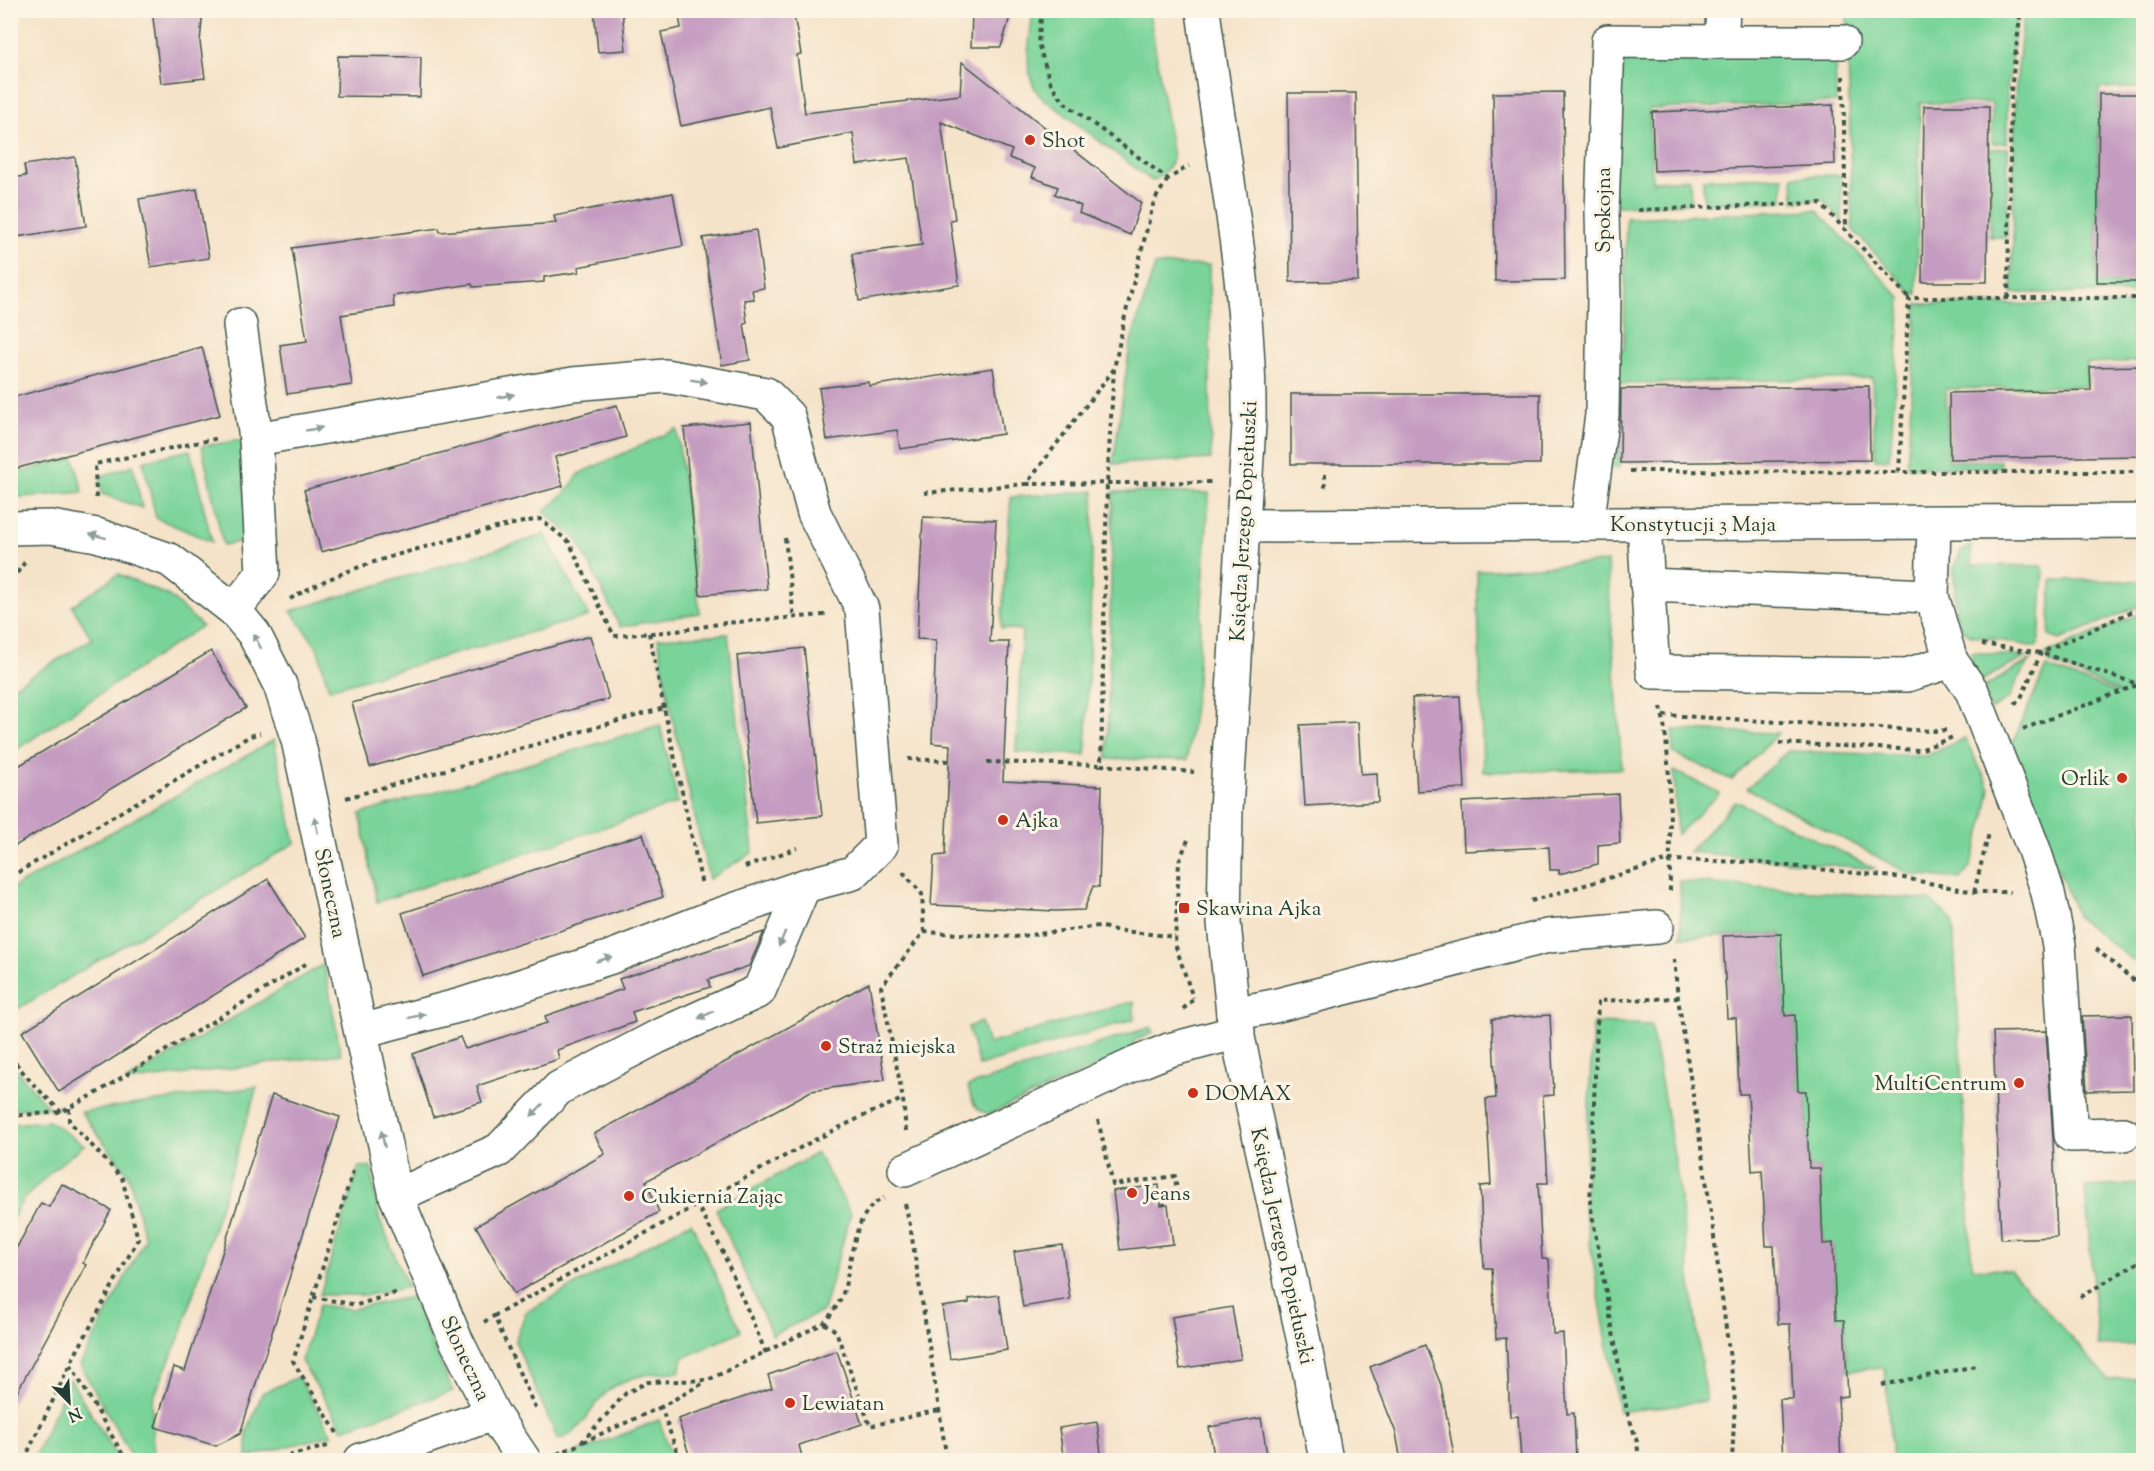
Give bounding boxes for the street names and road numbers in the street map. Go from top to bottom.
street label: Spokojna [1590,167,1620,253]
street label: Księdza Jerzego Popiełuszki [1224,400,1266,643]
street label: Konstytucji 3 Maja [1610,511,1776,541]
street label: Słoneczna [305,846,353,941]
street label: Księdza Jerzego Popiełuszki [1241,1125,1321,1368]
street label: Słoneczna [431,1311,497,1407]

